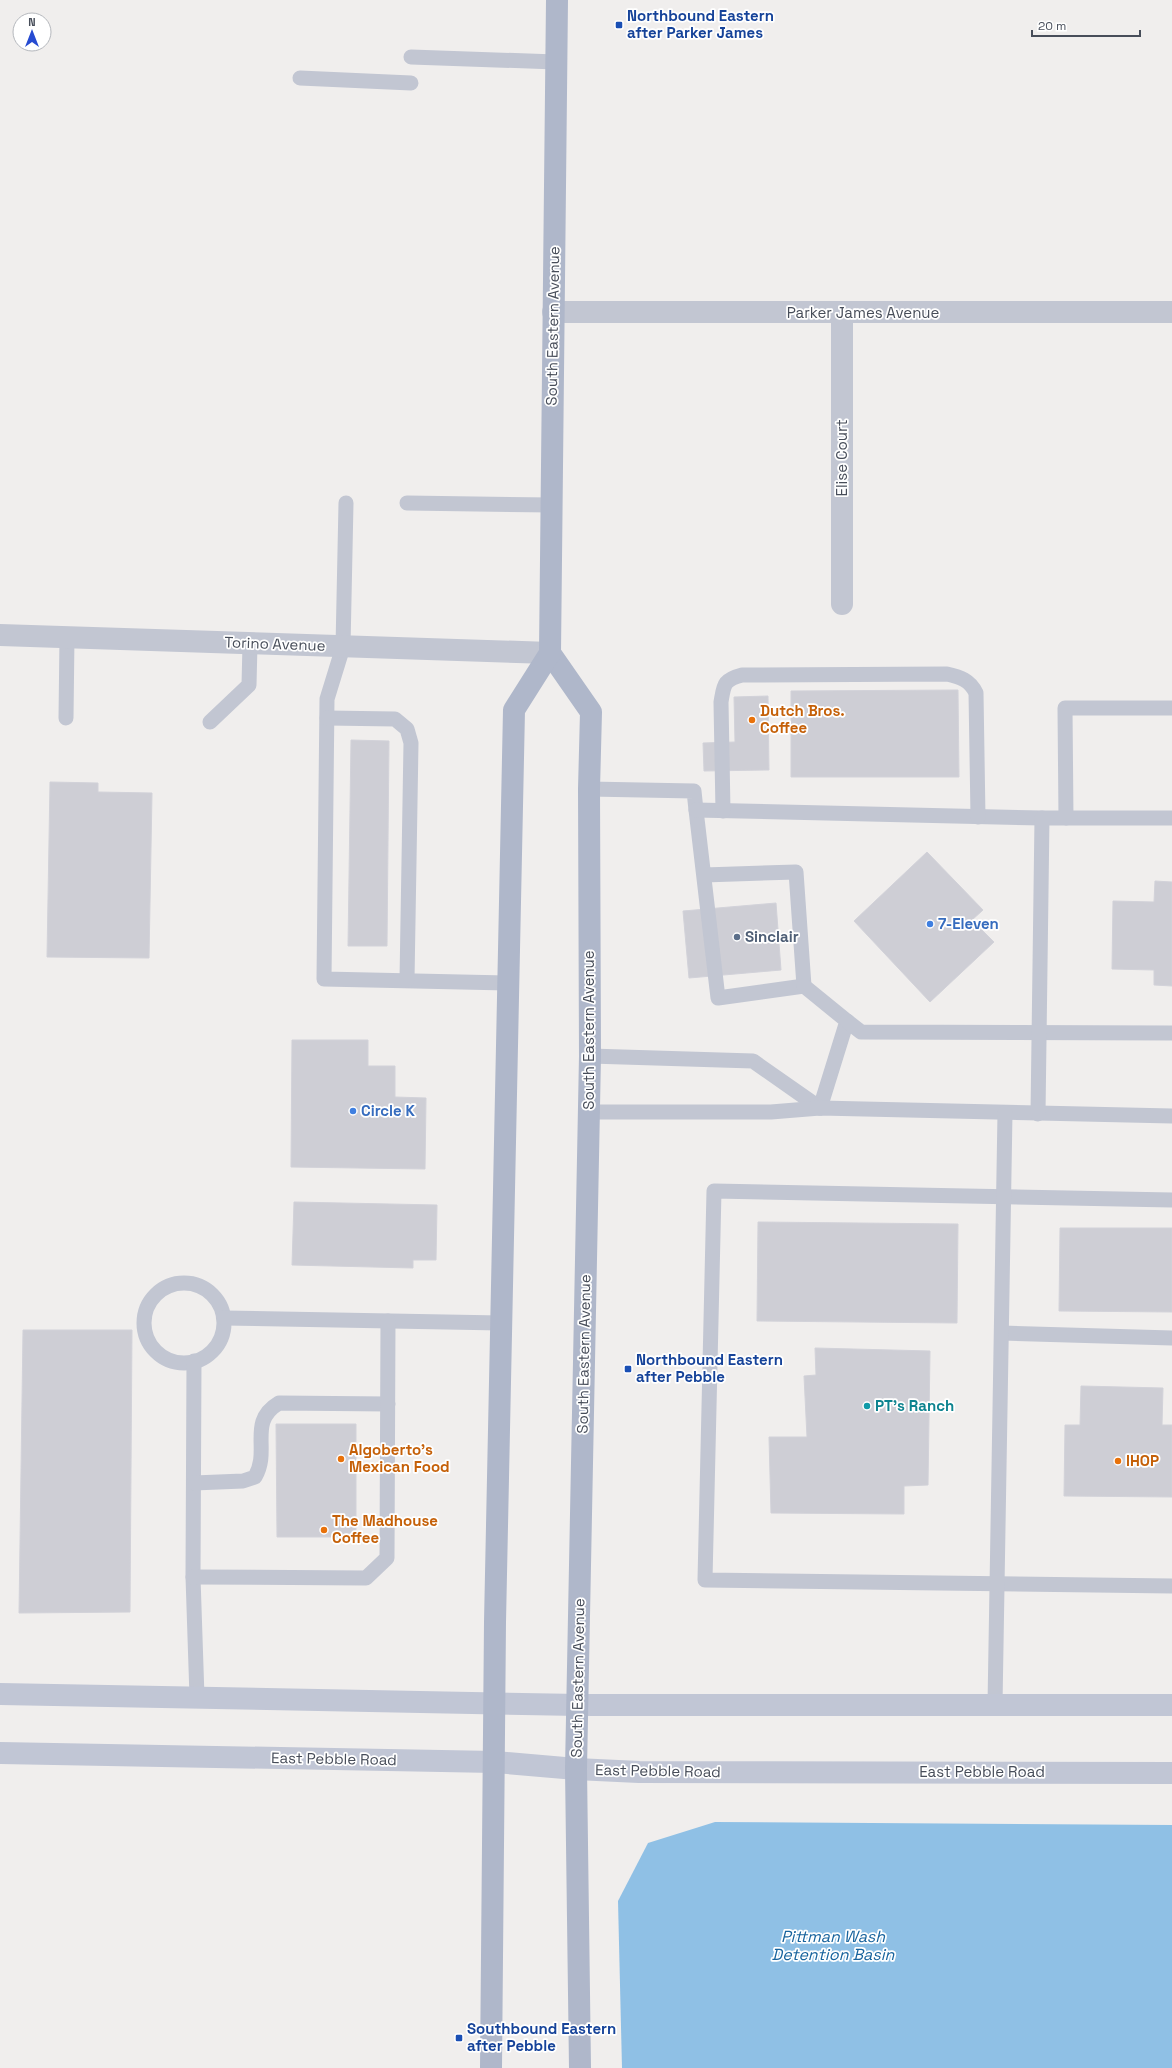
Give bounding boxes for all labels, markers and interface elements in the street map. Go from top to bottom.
place label: Northbound Eastern after Parker James [627,6,774,42]
north arrow [12,12,52,52]
scale bar [1032,12,1140,38]
text: N [28,15,36,29]
text: 20 m [1038,18,1066,34]
marker: Northbound Eastern after Parker James [614,20,624,30]
street label: South Eastern Avenue [542,246,563,406]
street label: Parker James Avenue [787,303,939,322]
street label: Elise Court [832,419,851,497]
street label: Torino Avenue [224,632,326,655]
place label: Dutch Bros. Coffee [760,701,845,737]
marker: Dutch Bros. Coffee [747,715,757,725]
place label: 7-Eleven [938,914,999,933]
marker: 7-Eleven [925,919,935,929]
place label: Sinclair [745,927,799,946]
marker: Sinclair [732,932,742,942]
street label: South Eastern Avenue [579,950,598,1110]
place label: Circle K [361,1101,416,1120]
marker: Circle K [348,1106,358,1116]
street label: South Eastern Avenue [573,1274,594,1434]
place label: Northbound Eastern after Pebble [636,1350,783,1386]
marker: Northbound Eastern after Pebble [623,1364,633,1374]
place label: PT's Ranch [875,1396,954,1415]
marker: PT's Ranch [862,1401,872,1411]
place label: Algoberto's Mexican Food [349,1440,450,1476]
place label: IHOP [1126,1451,1159,1470]
marker: Algoberto's Mexican Food [336,1454,346,1464]
marker: IHOP [1113,1456,1123,1466]
place label: The Madhouse Coffee [332,1511,438,1547]
marker: The Madhouse Coffee [319,1525,329,1535]
street label: South Eastern Avenue [567,1598,588,1758]
street label: East Pebble Road [271,1748,397,1769]
street label: East Pebble Road [595,1760,721,1781]
street label: East Pebble Road [919,1762,1045,1781]
water label: Pittman Wash Detention Basin [772,1926,896,1965]
place label: Southbound Eastern after Pebble [467,2019,616,2055]
marker: Southbound Eastern after Pebble [454,2033,464,2043]

